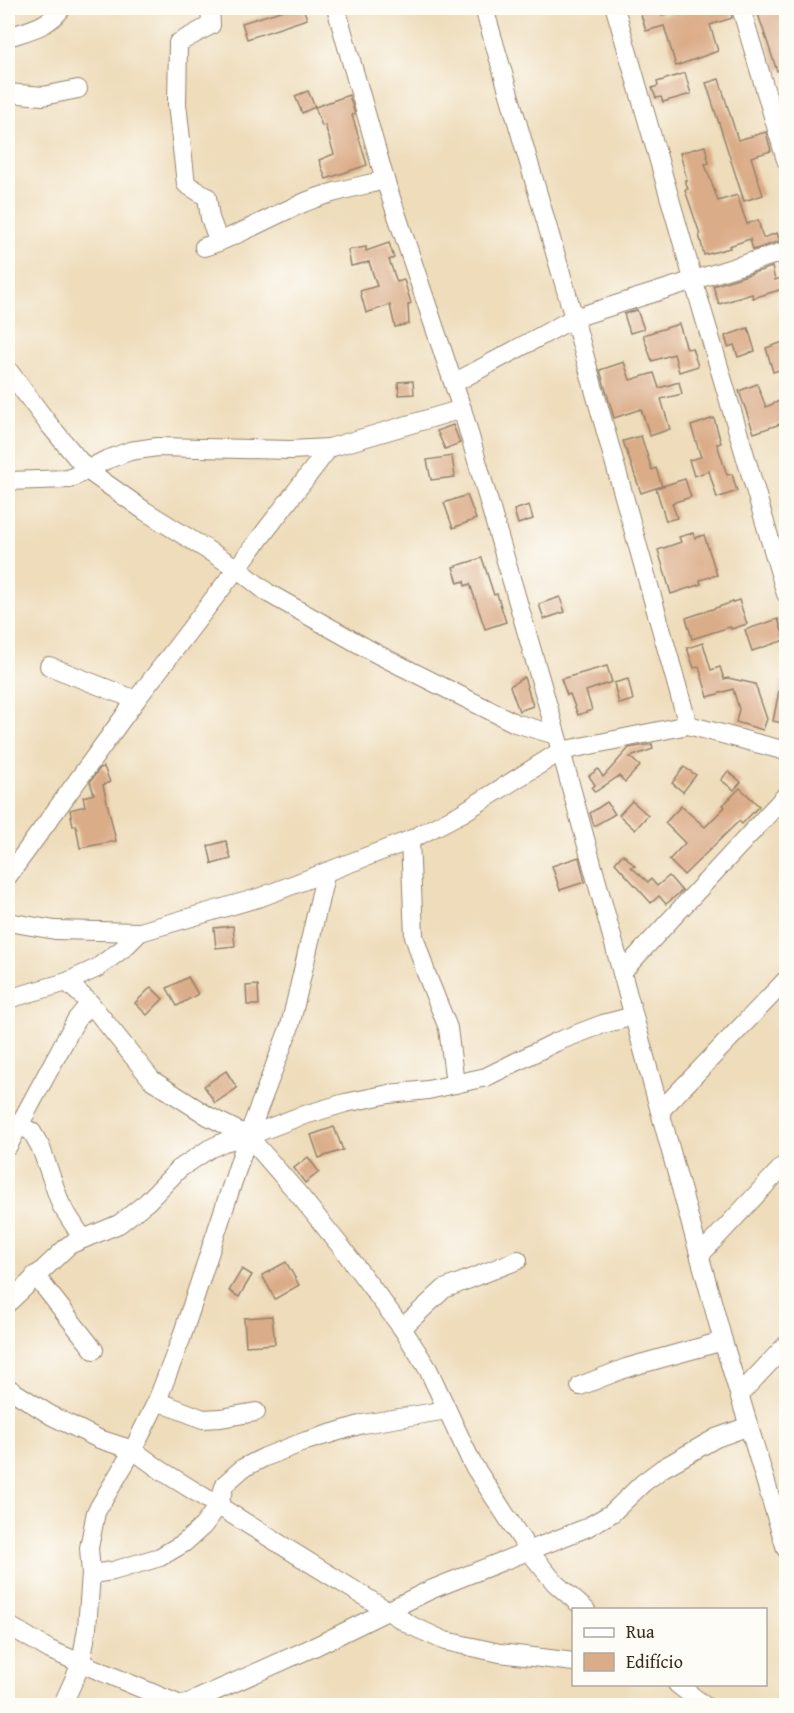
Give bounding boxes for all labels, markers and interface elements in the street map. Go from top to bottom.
legend [572,1608,767,1686]
text: Rua [626,1618,655,1645]
text: Edifício [626,1648,683,1675]

